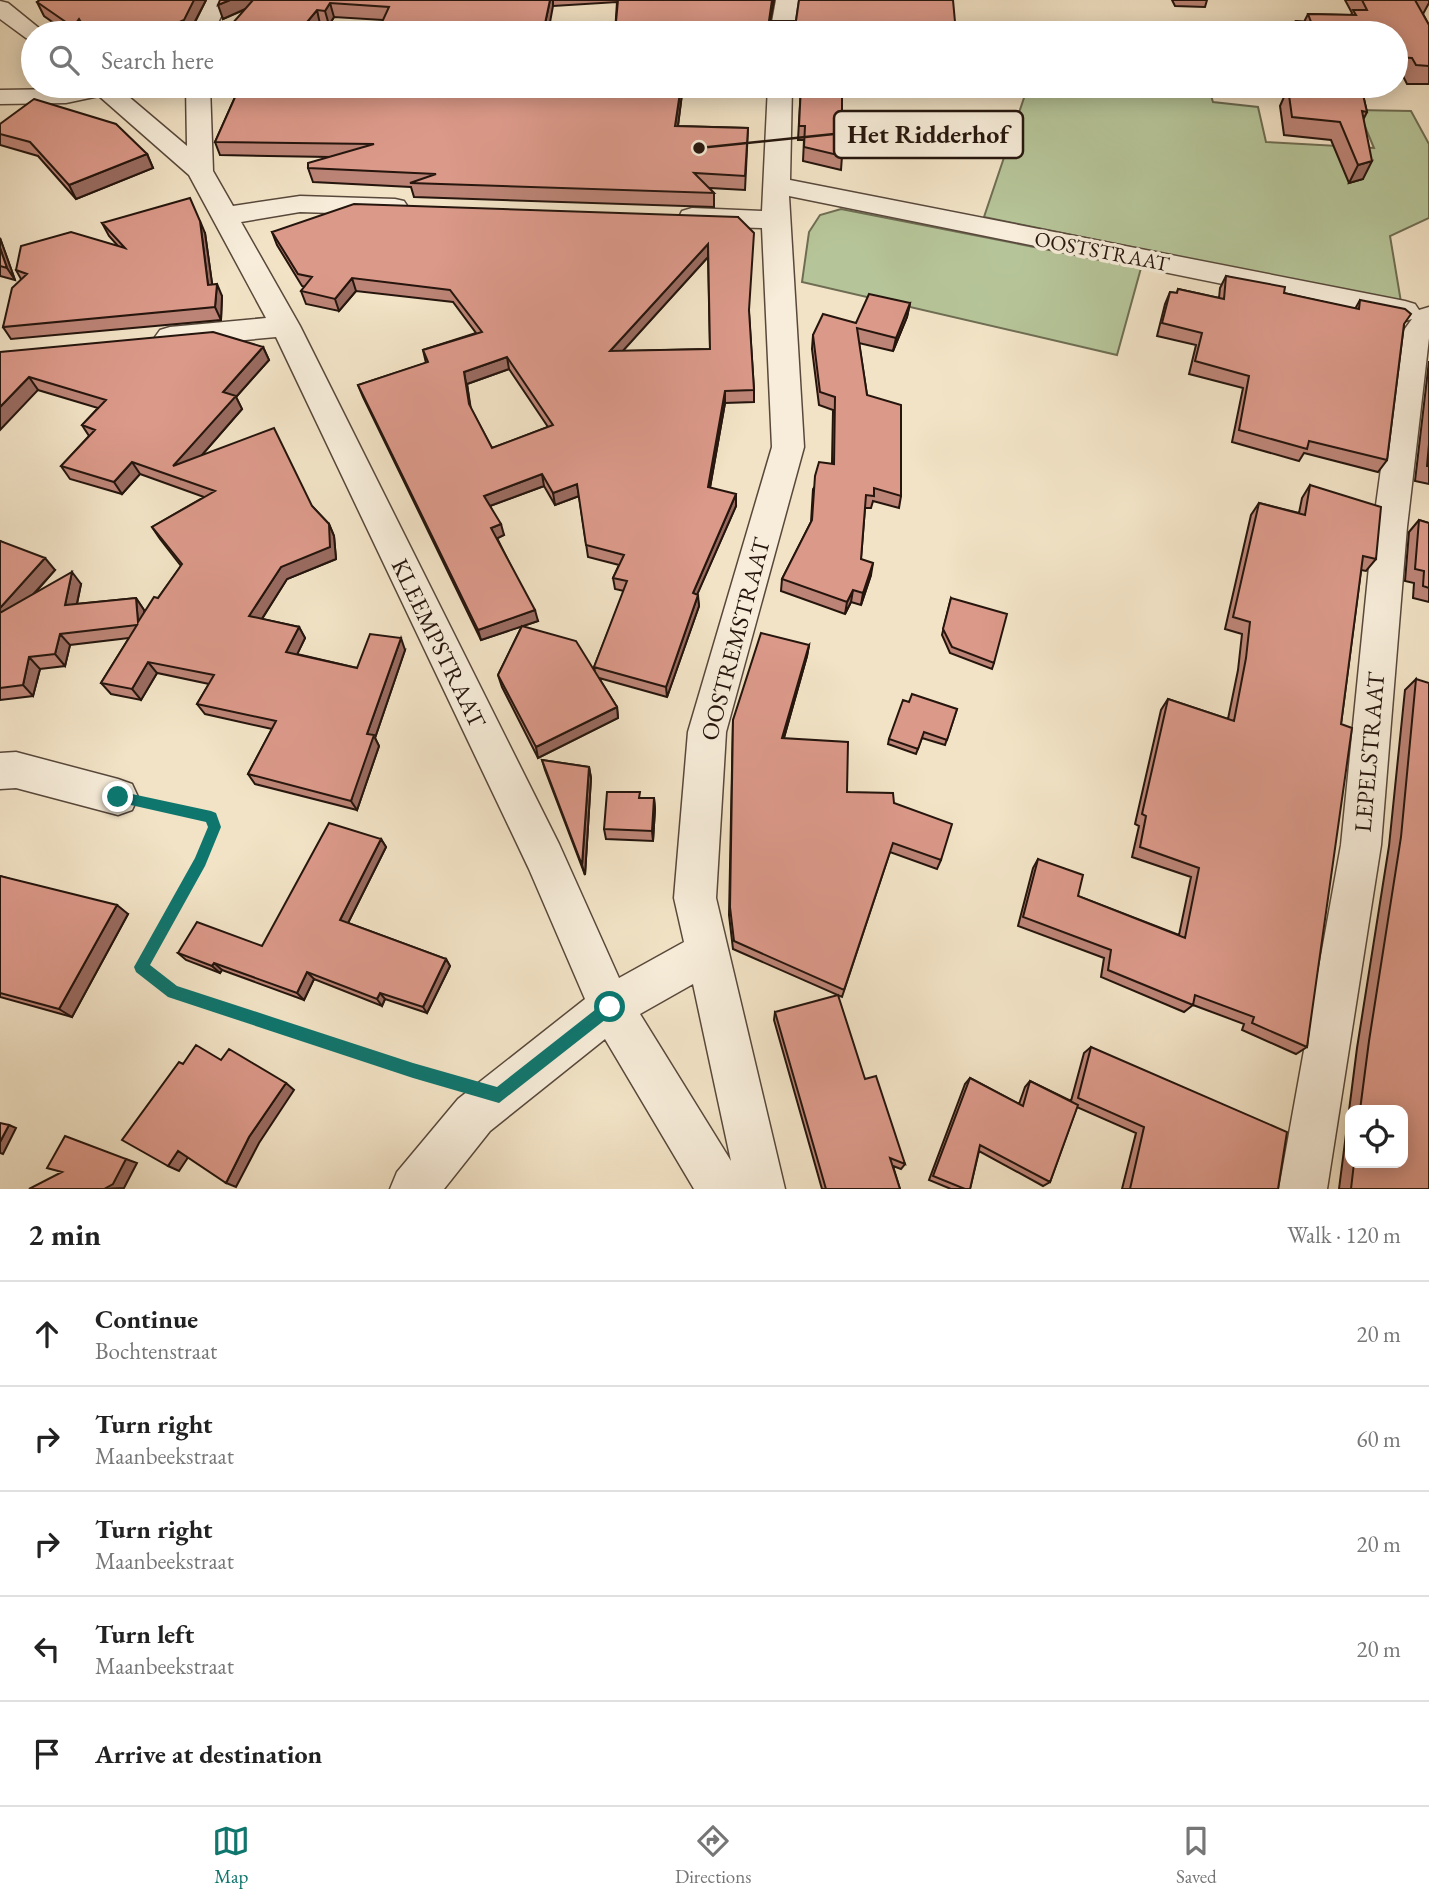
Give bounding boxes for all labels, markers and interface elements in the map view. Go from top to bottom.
search box [21,21,1408,98]
icon: search [45,41,83,79]
text: Search here [101,43,214,77]
callout: Het Ridderhof [834,111,1023,158]
text: Het Ridderhof [847,117,1012,151]
street label: OOSTSTRAAT [1032,225,1173,277]
street label: OOSTREMSTRAAT [693,533,777,744]
street label: KLEEMPSTRAAT [385,553,494,734]
street label: LEPELSTRAAT [1347,670,1392,833]
route end [102,781,133,812]
route start [594,991,625,1022]
map controls [1345,1105,1408,1168]
button: locate [1345,1105,1408,1168]
text: 2 min [28,1215,101,1254]
text: Walk · 120 m [1287,1220,1401,1250]
text: Continue [95,1302,198,1336]
icon: ahead [28,1315,66,1353]
text: 20 m [1356,1319,1401,1349]
text: Bochtenstraat [95,1336,217,1366]
text: Turn right [95,1407,213,1441]
icon: right [28,1420,66,1458]
text: 60 m [1356,1424,1401,1454]
text: Maanbeekstraat [95,1441,234,1471]
text: Turn right [95,1512,213,1546]
icon: right [28,1525,66,1563]
text: 20 m [1356,1529,1401,1559]
text: Maanbeekstraat [95,1546,234,1576]
text: Turn left [95,1617,194,1651]
icon: left [28,1630,66,1668]
text: 20 m [1356,1634,1401,1664]
text: Maanbeekstraat [95,1651,234,1681]
icon: arrive [28,1735,66,1773]
text: Arrive at destination [95,1737,322,1771]
tab: Map [212,1822,250,1889]
tab: Directions [675,1822,751,1889]
tab: Saved [1176,1822,1217,1889]

